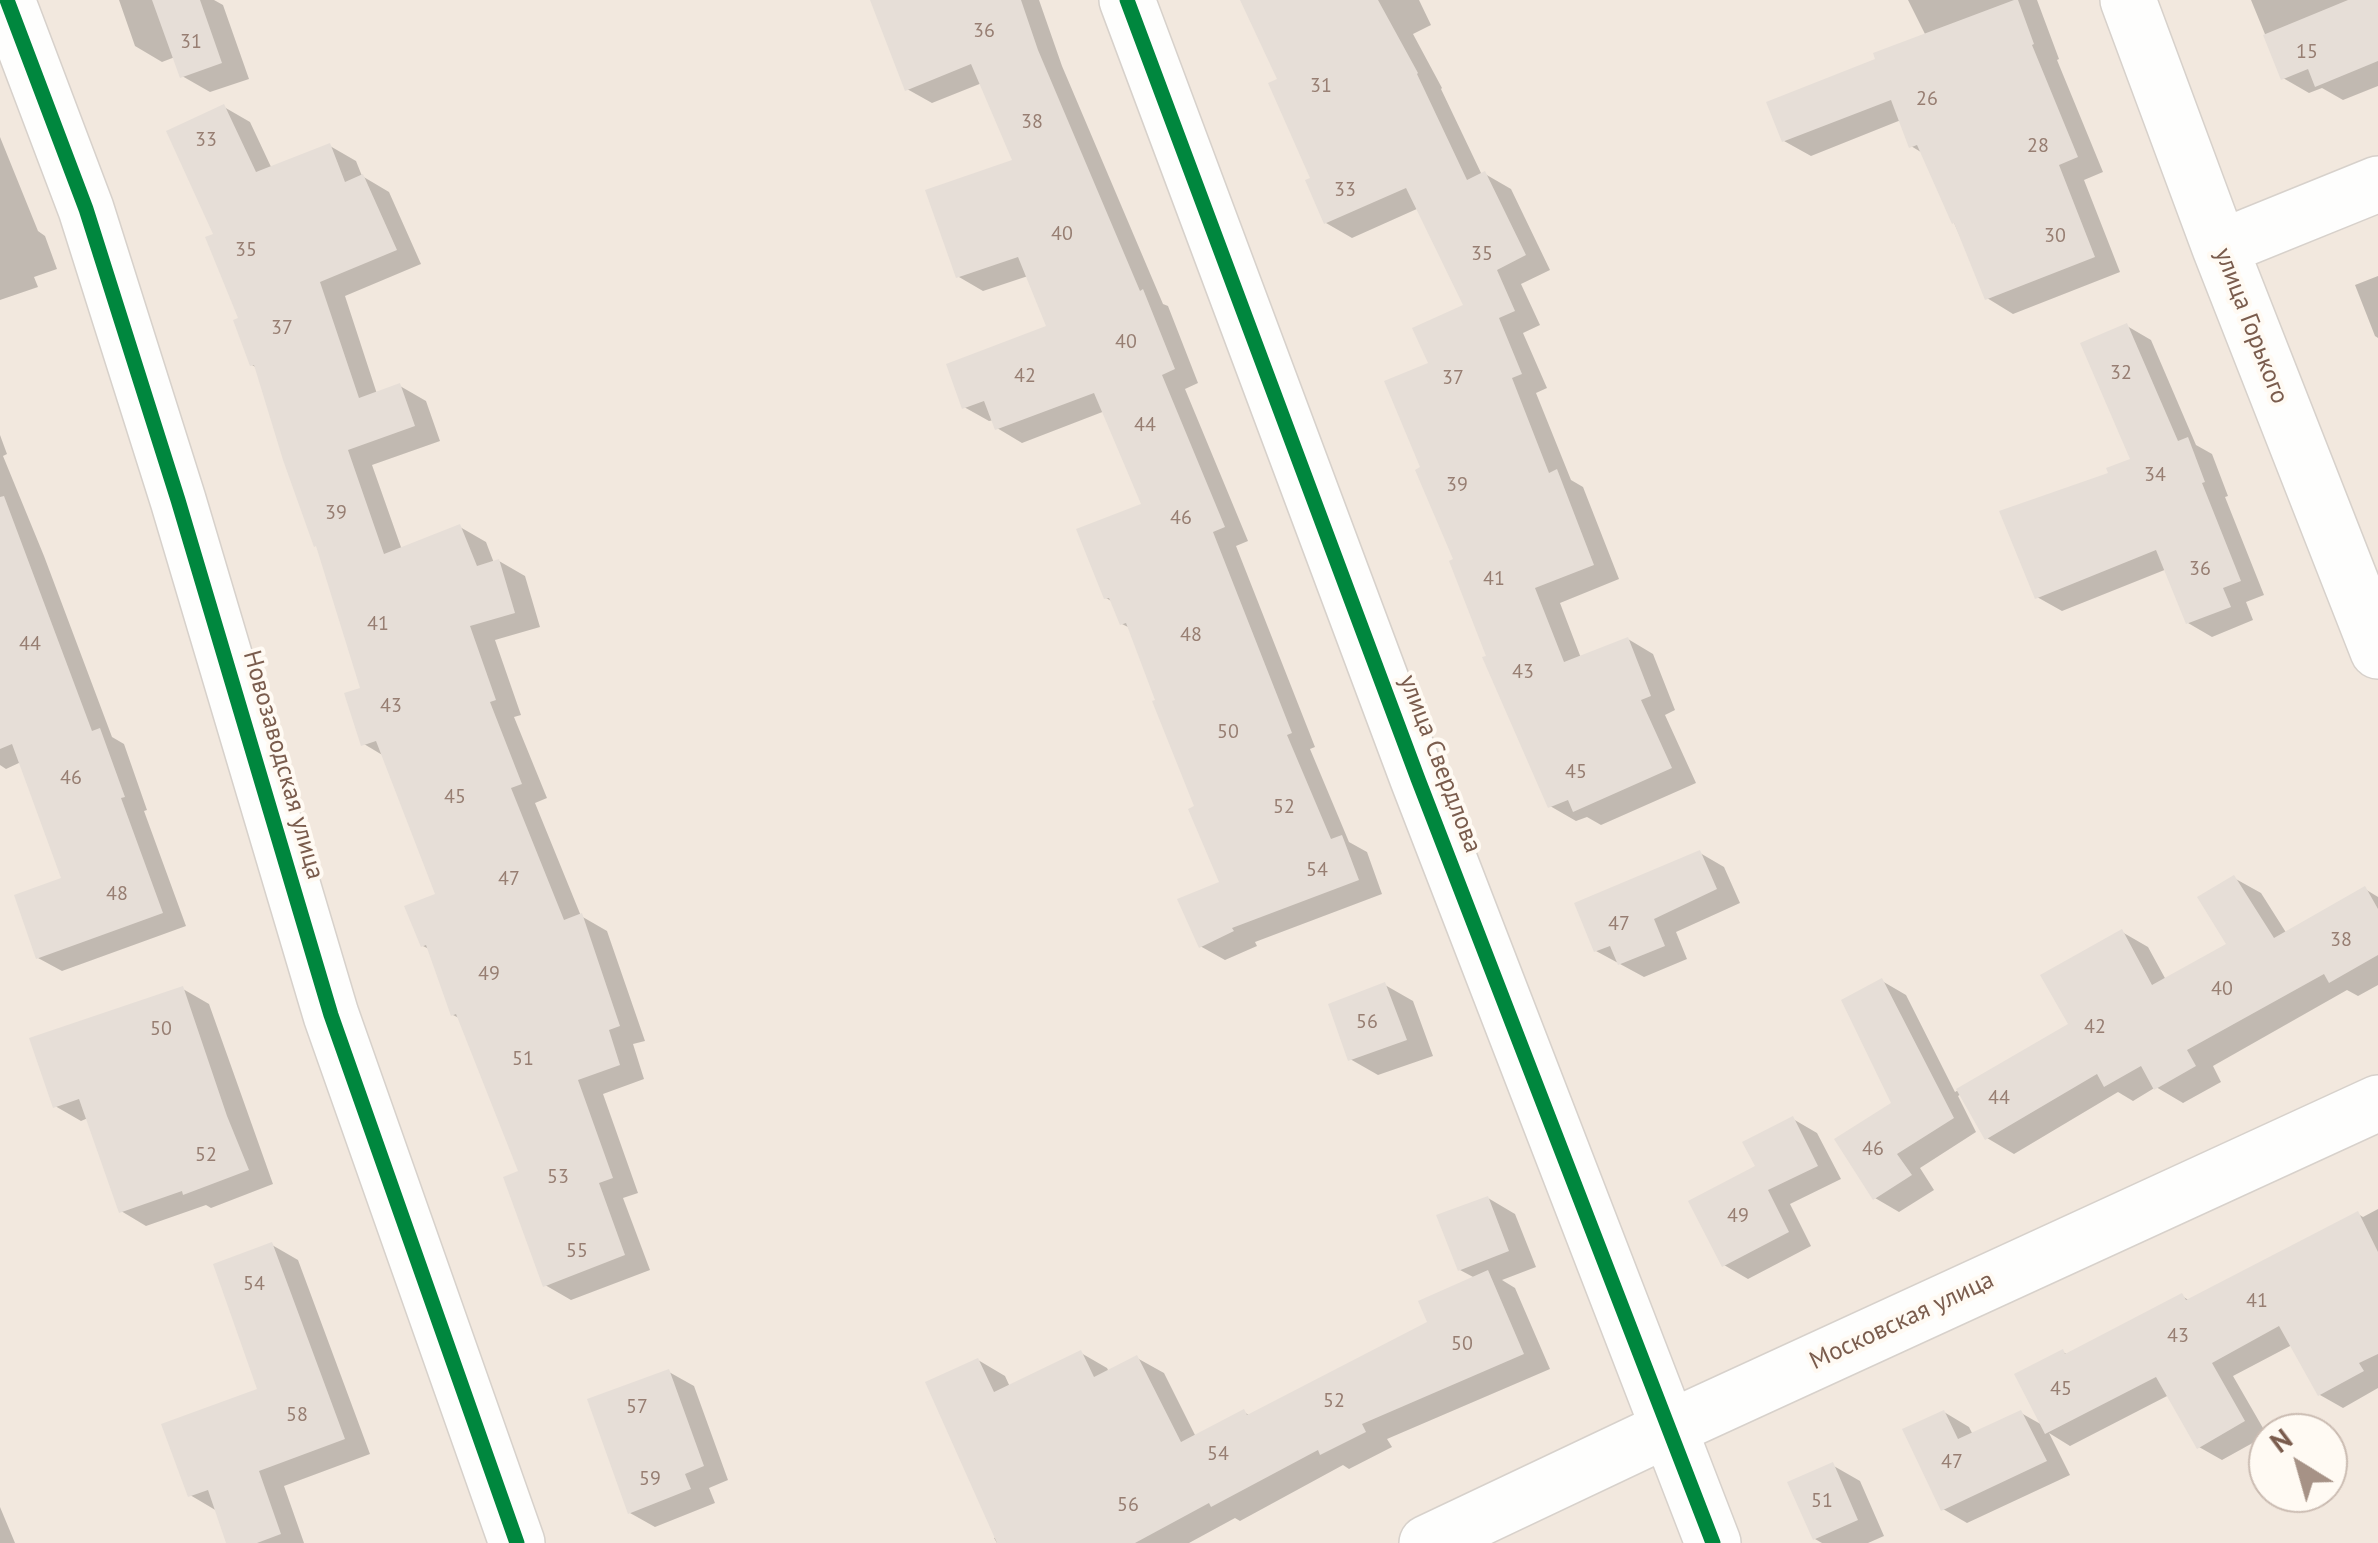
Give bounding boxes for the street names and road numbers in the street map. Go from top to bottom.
street label: улица Горького [2208,244,2294,408]
street label: Новозаводская улица [236,647,330,883]
street label: улица Свердлова [1392,671,1488,857]
street label: Московская улица [1805,1265,1999,1377]

